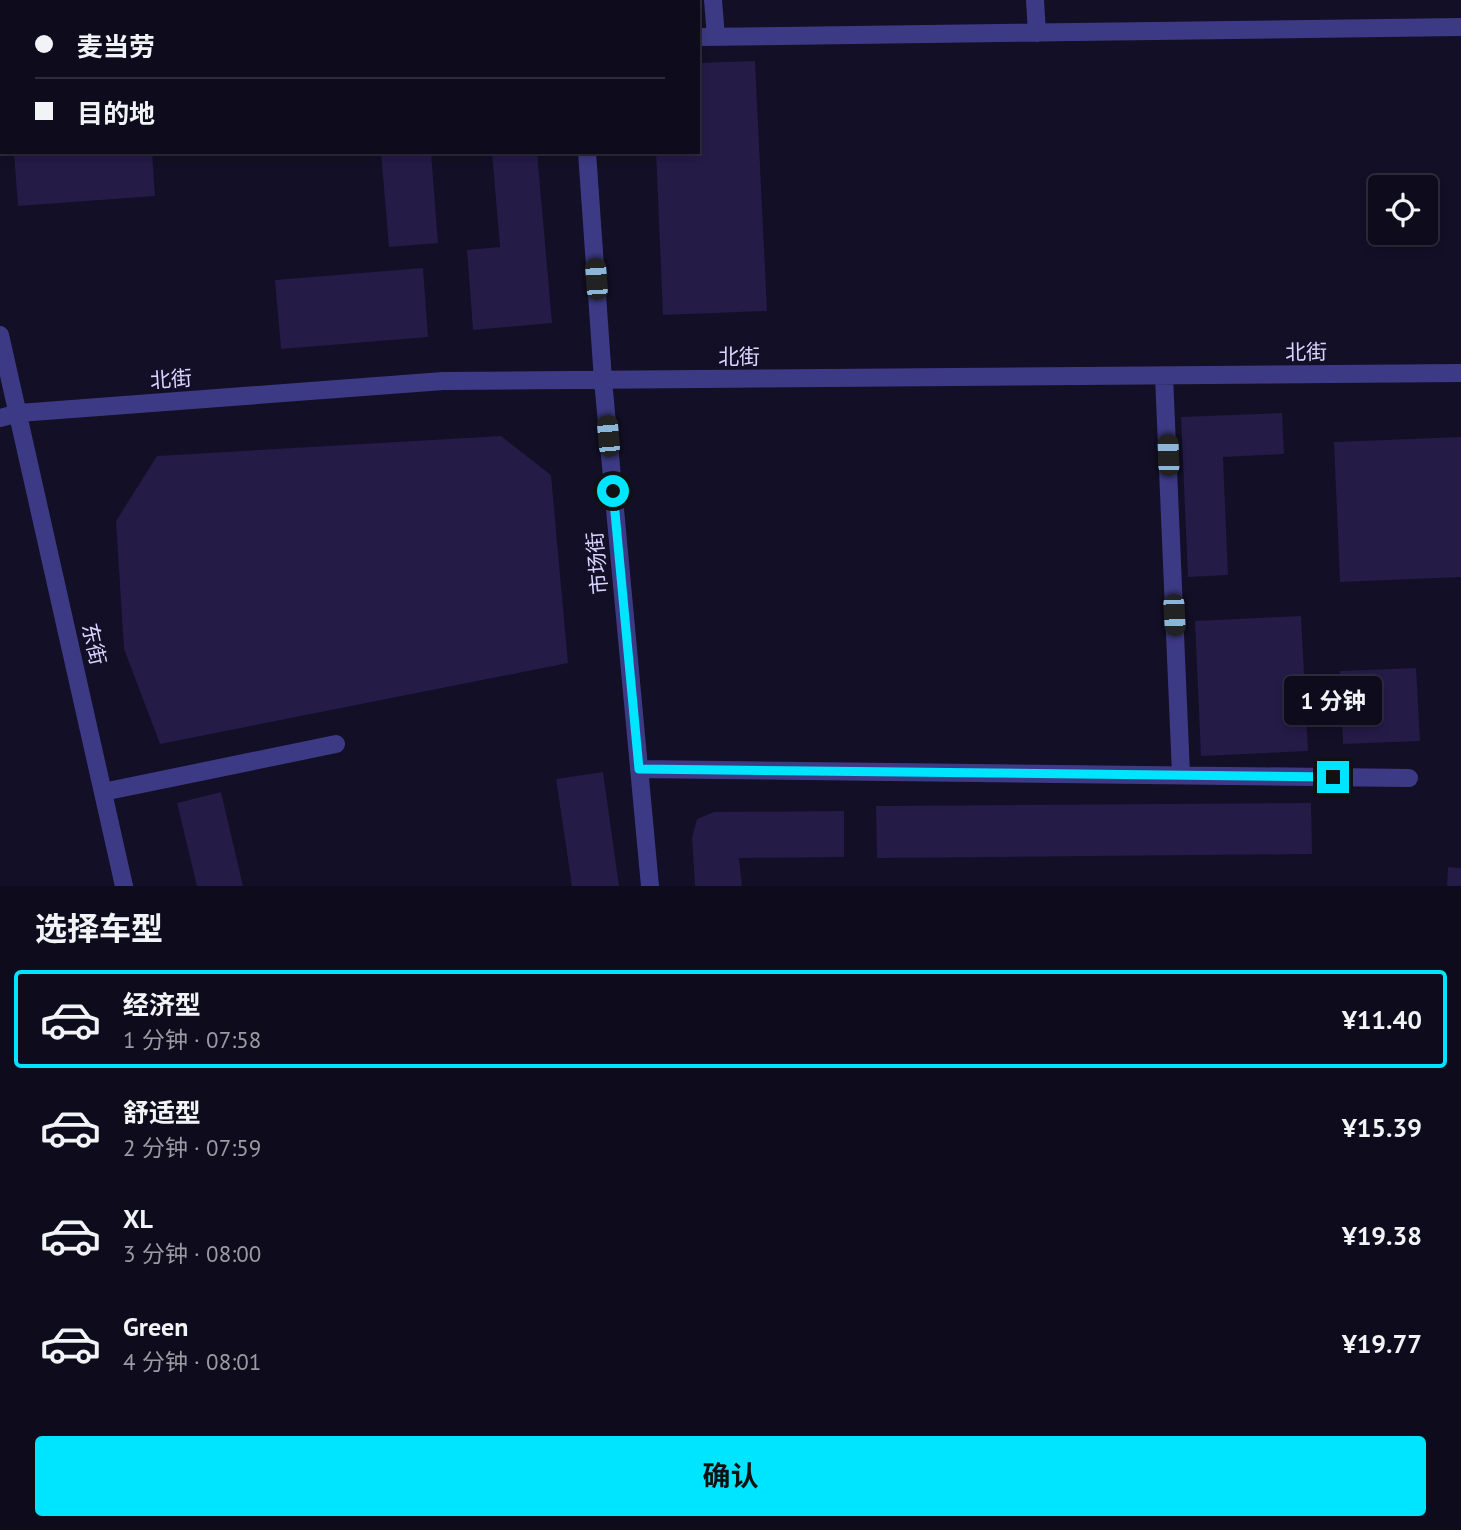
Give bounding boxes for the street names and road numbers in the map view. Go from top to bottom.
street label: 北街 [1285,338,1327,366]
street label: 北街 [718,343,760,370]
street label: 北街 [149,364,193,394]
street label: 市场街 [581,530,613,596]
street label: 东街 [76,621,112,667]

